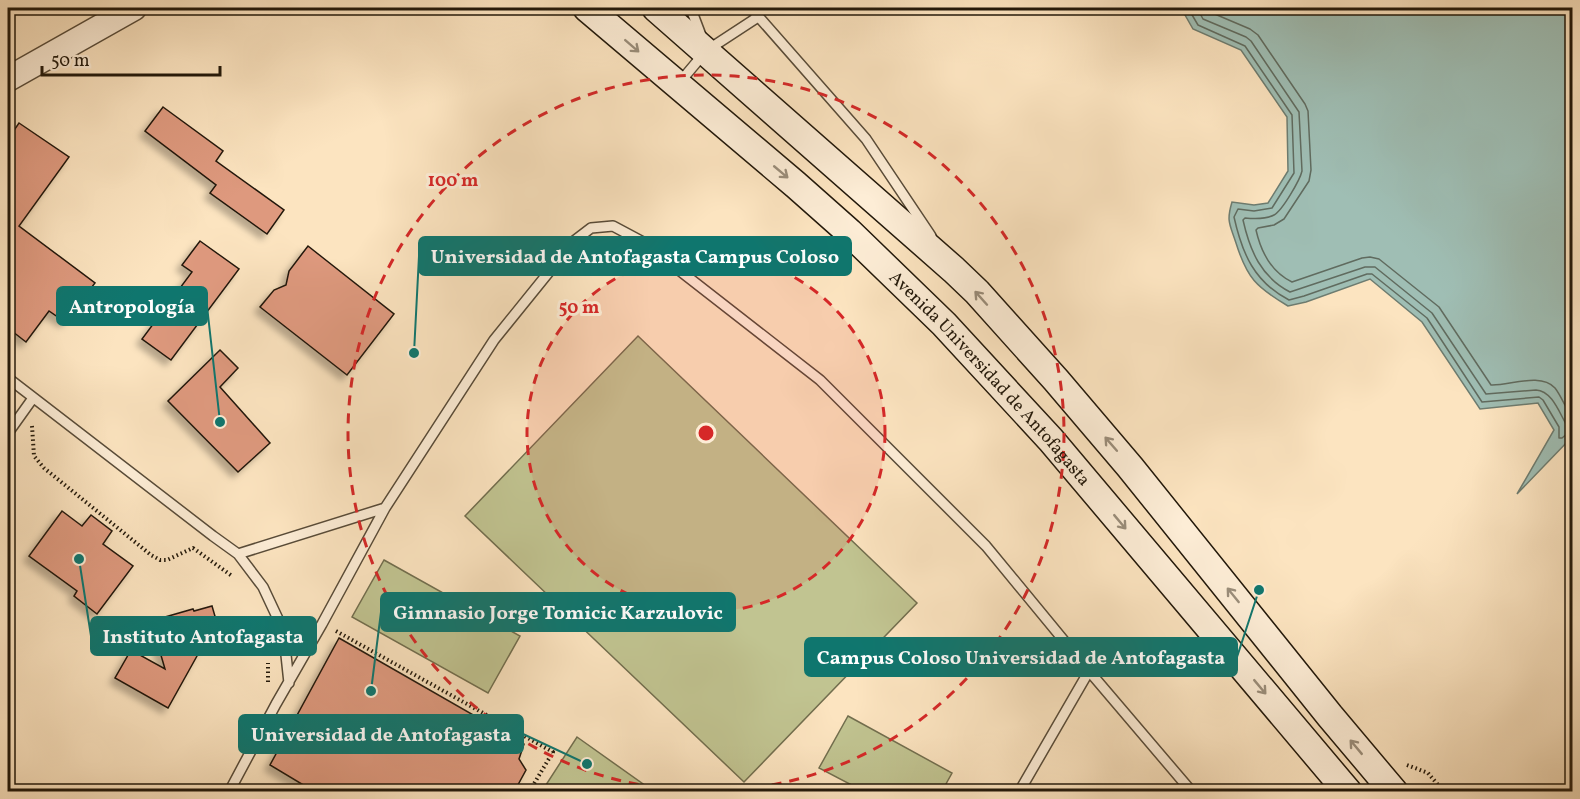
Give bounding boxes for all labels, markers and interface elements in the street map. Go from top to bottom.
scale bar [42,39,220,77]
one-way arrow [624,39,640,52]
text: 50 m [51,49,90,74]
one-way arrow [773,165,789,178]
text: 100 m [428,169,478,194]
callout: Universidad de Antofagasta Campus Coloso [419,237,851,275]
text: Universidad de Antofagasta Campus Coloso [431,244,839,272]
street label: Avenida Universidad de Antofagasta [883,266,1096,492]
callout: Antropología [57,287,207,325]
one-way arrow [974,291,988,306]
text: Antropología [69,294,195,322]
text: 50 m [559,296,599,321]
centre of rings [696,423,716,443]
one-way arrow [1104,436,1117,452]
one-way arrow [1114,514,1127,530]
one-way arrow [1227,587,1240,603]
callout: Gimnasio Jorge Tomicic Karzulovic [381,593,735,631]
text: Gimnasio Jorge Tomicic Karzulovic [393,600,723,628]
callout: Instituto Antofagasta [91,617,316,655]
text: Instituto Antofagasta [102,624,304,652]
callout: Campus Coloso Universidad de Antofagasta [805,638,1237,676]
text: Campus Coloso Universidad de Antofagasta [817,645,1225,673]
one-way arrow [1253,679,1267,694]
callout: Universidad de Antofagasta [239,715,523,753]
text: Universidad de Antofagasta [251,722,511,750]
one-way arrow [1349,740,1363,755]

